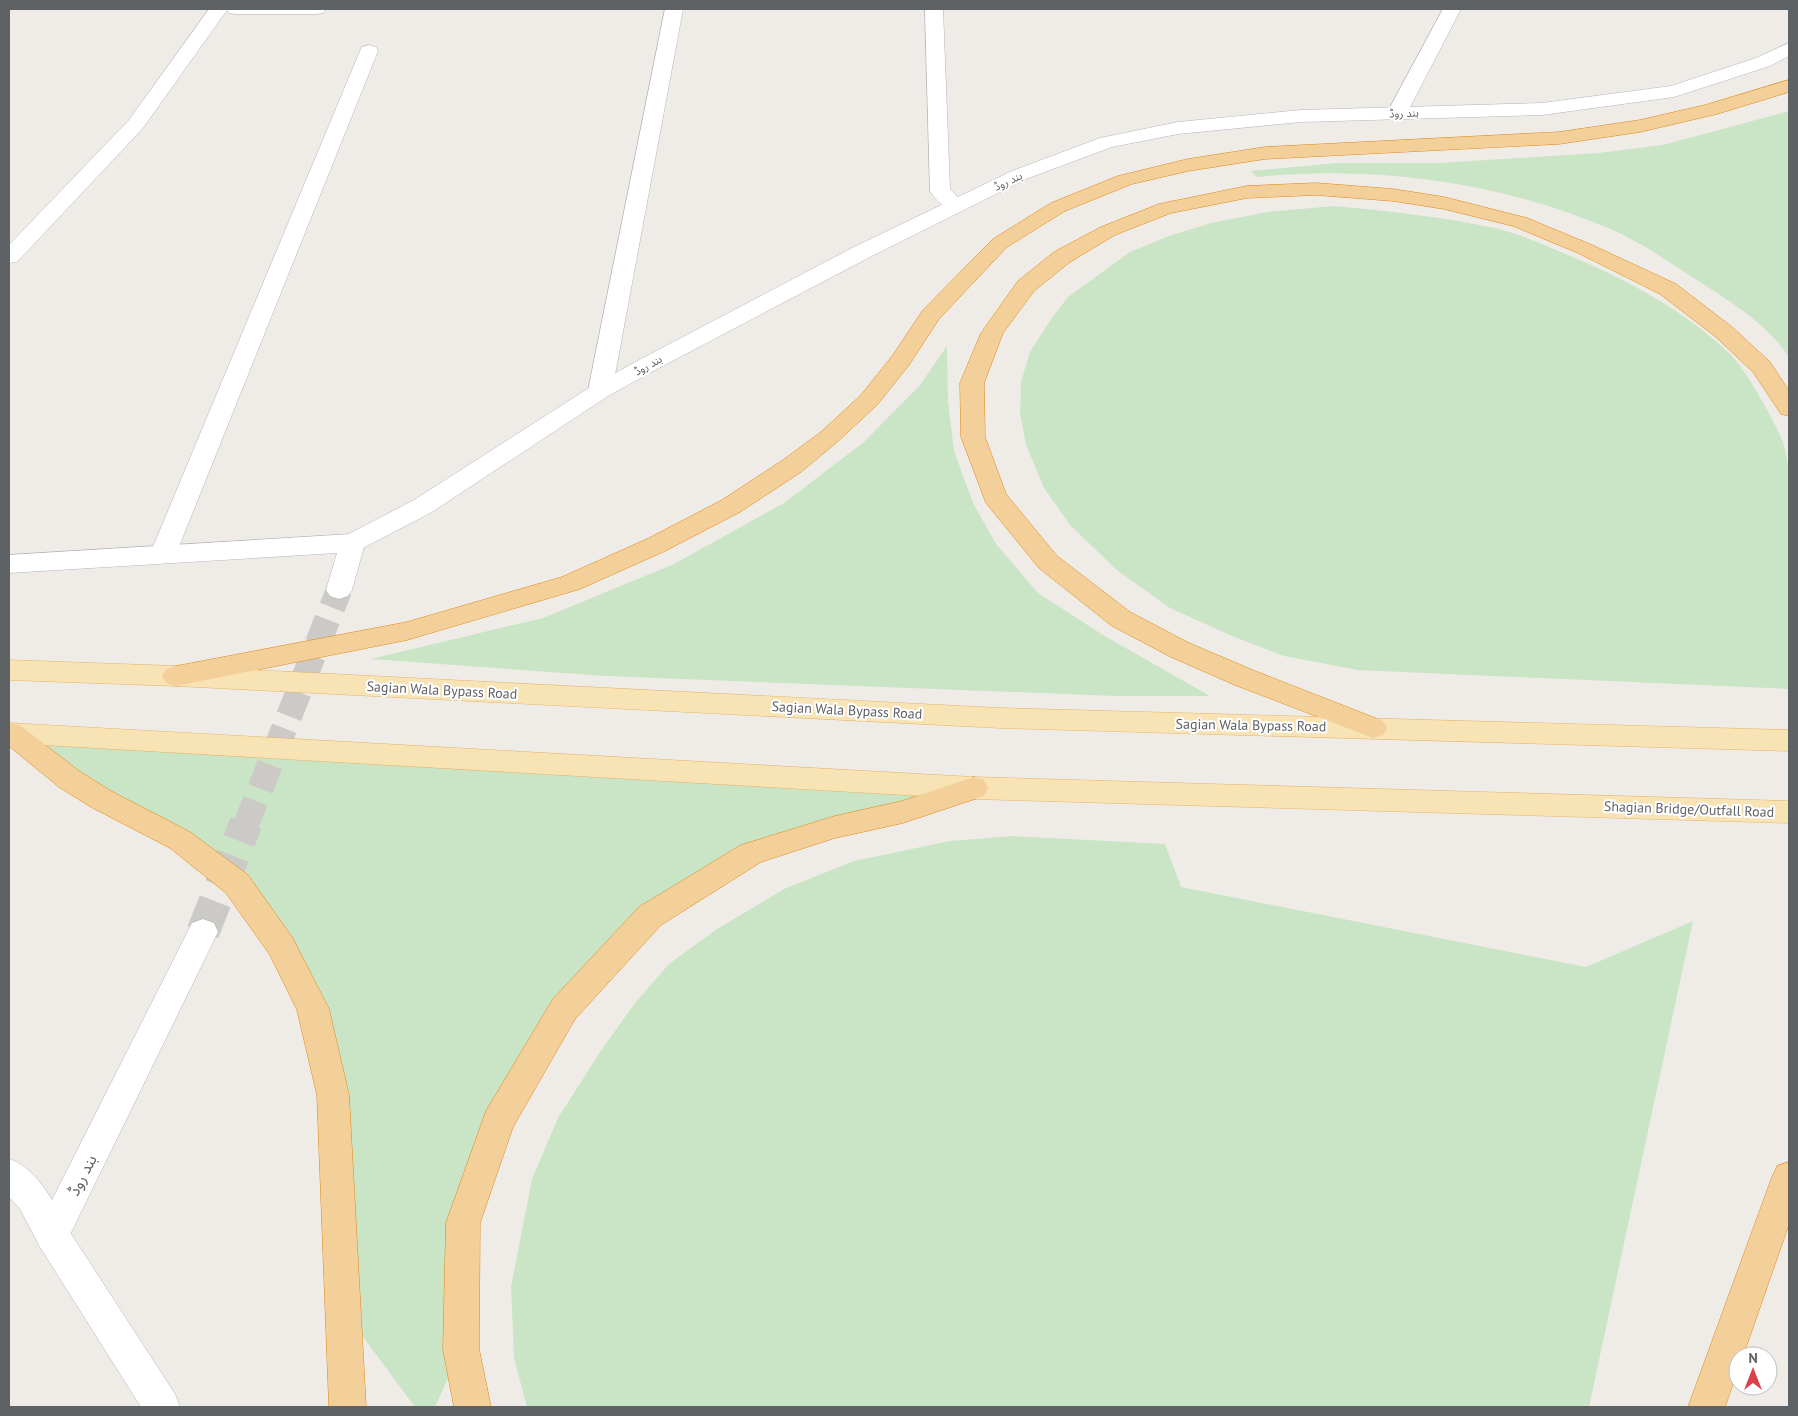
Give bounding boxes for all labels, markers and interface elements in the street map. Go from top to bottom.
street label: بند روڈ [1389,105,1419,121]
street label: بند روڈ [992,168,1024,194]
street label: بند روڈ [632,352,664,378]
street label: Sagian Wala Bypass Road [366,677,518,703]
street label: Sagian Wala Bypass Road [771,697,923,723]
street label: Sagian Wala Bypass Road [1175,715,1327,735]
street label: Shagian Bridge/Outfall Road [1604,797,1774,821]
street label: بند روڈ [63,1151,101,1199]
north arrow [1728,1346,1778,1396]
text: N [1748,1349,1758,1367]

